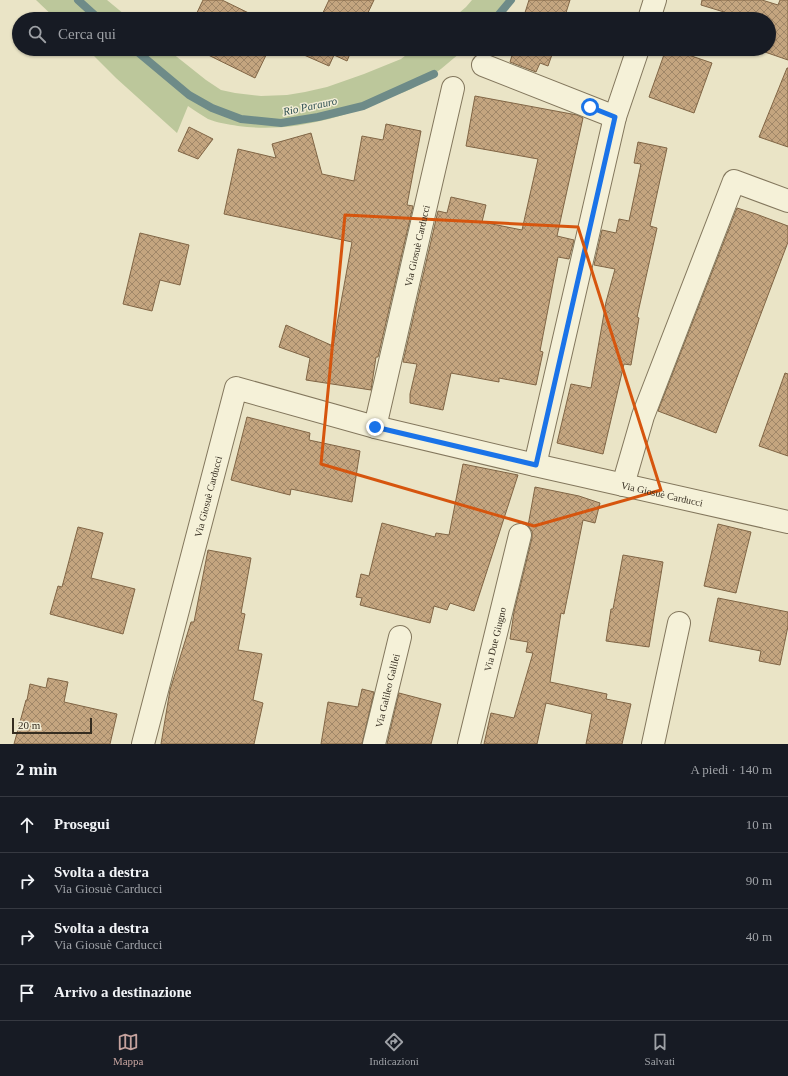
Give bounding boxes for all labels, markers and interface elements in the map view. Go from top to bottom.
search box [12,12,776,56]
icon: search [26,23,48,45]
text: Cerca qui [58,26,116,42]
water label: Rio Parauro [281,94,339,118]
route start [581,98,599,116]
street label: Via Giosuè Carducci [402,204,432,288]
route end [366,418,384,436]
street label: Via Giosuè Carducci [192,454,224,538]
street label: Via Giosuè Carducci [620,480,704,509]
street label: Via Due Giugno [482,606,508,672]
street label: Via Galileo Galilei [373,652,402,729]
scale bar [12,716,92,735]
text: 20 m [18,719,40,731]
text: 2 min [16,760,57,779]
text: A piedi · 140 m [690,762,772,777]
icon: ahead [16,814,38,836]
text: Prosegui [54,816,110,832]
text: 10 m [746,817,772,832]
text: Svolta a destra [54,864,149,880]
icon: right [16,870,38,892]
text: 90 m [746,873,772,888]
text: Via Giosuè Carducci [54,881,162,896]
text: Svolta a destra [54,920,149,936]
icon: right [16,926,38,948]
text: 40 m [746,929,772,944]
text: Via Giosuè Carducci [54,937,162,952]
icon: arrive [16,982,38,1004]
text: Arrivo a destinazione [54,984,191,1000]
tab: Mappa [113,1031,143,1067]
tab: Indicazioni [369,1031,419,1067]
tab: Salvati [645,1031,675,1067]

